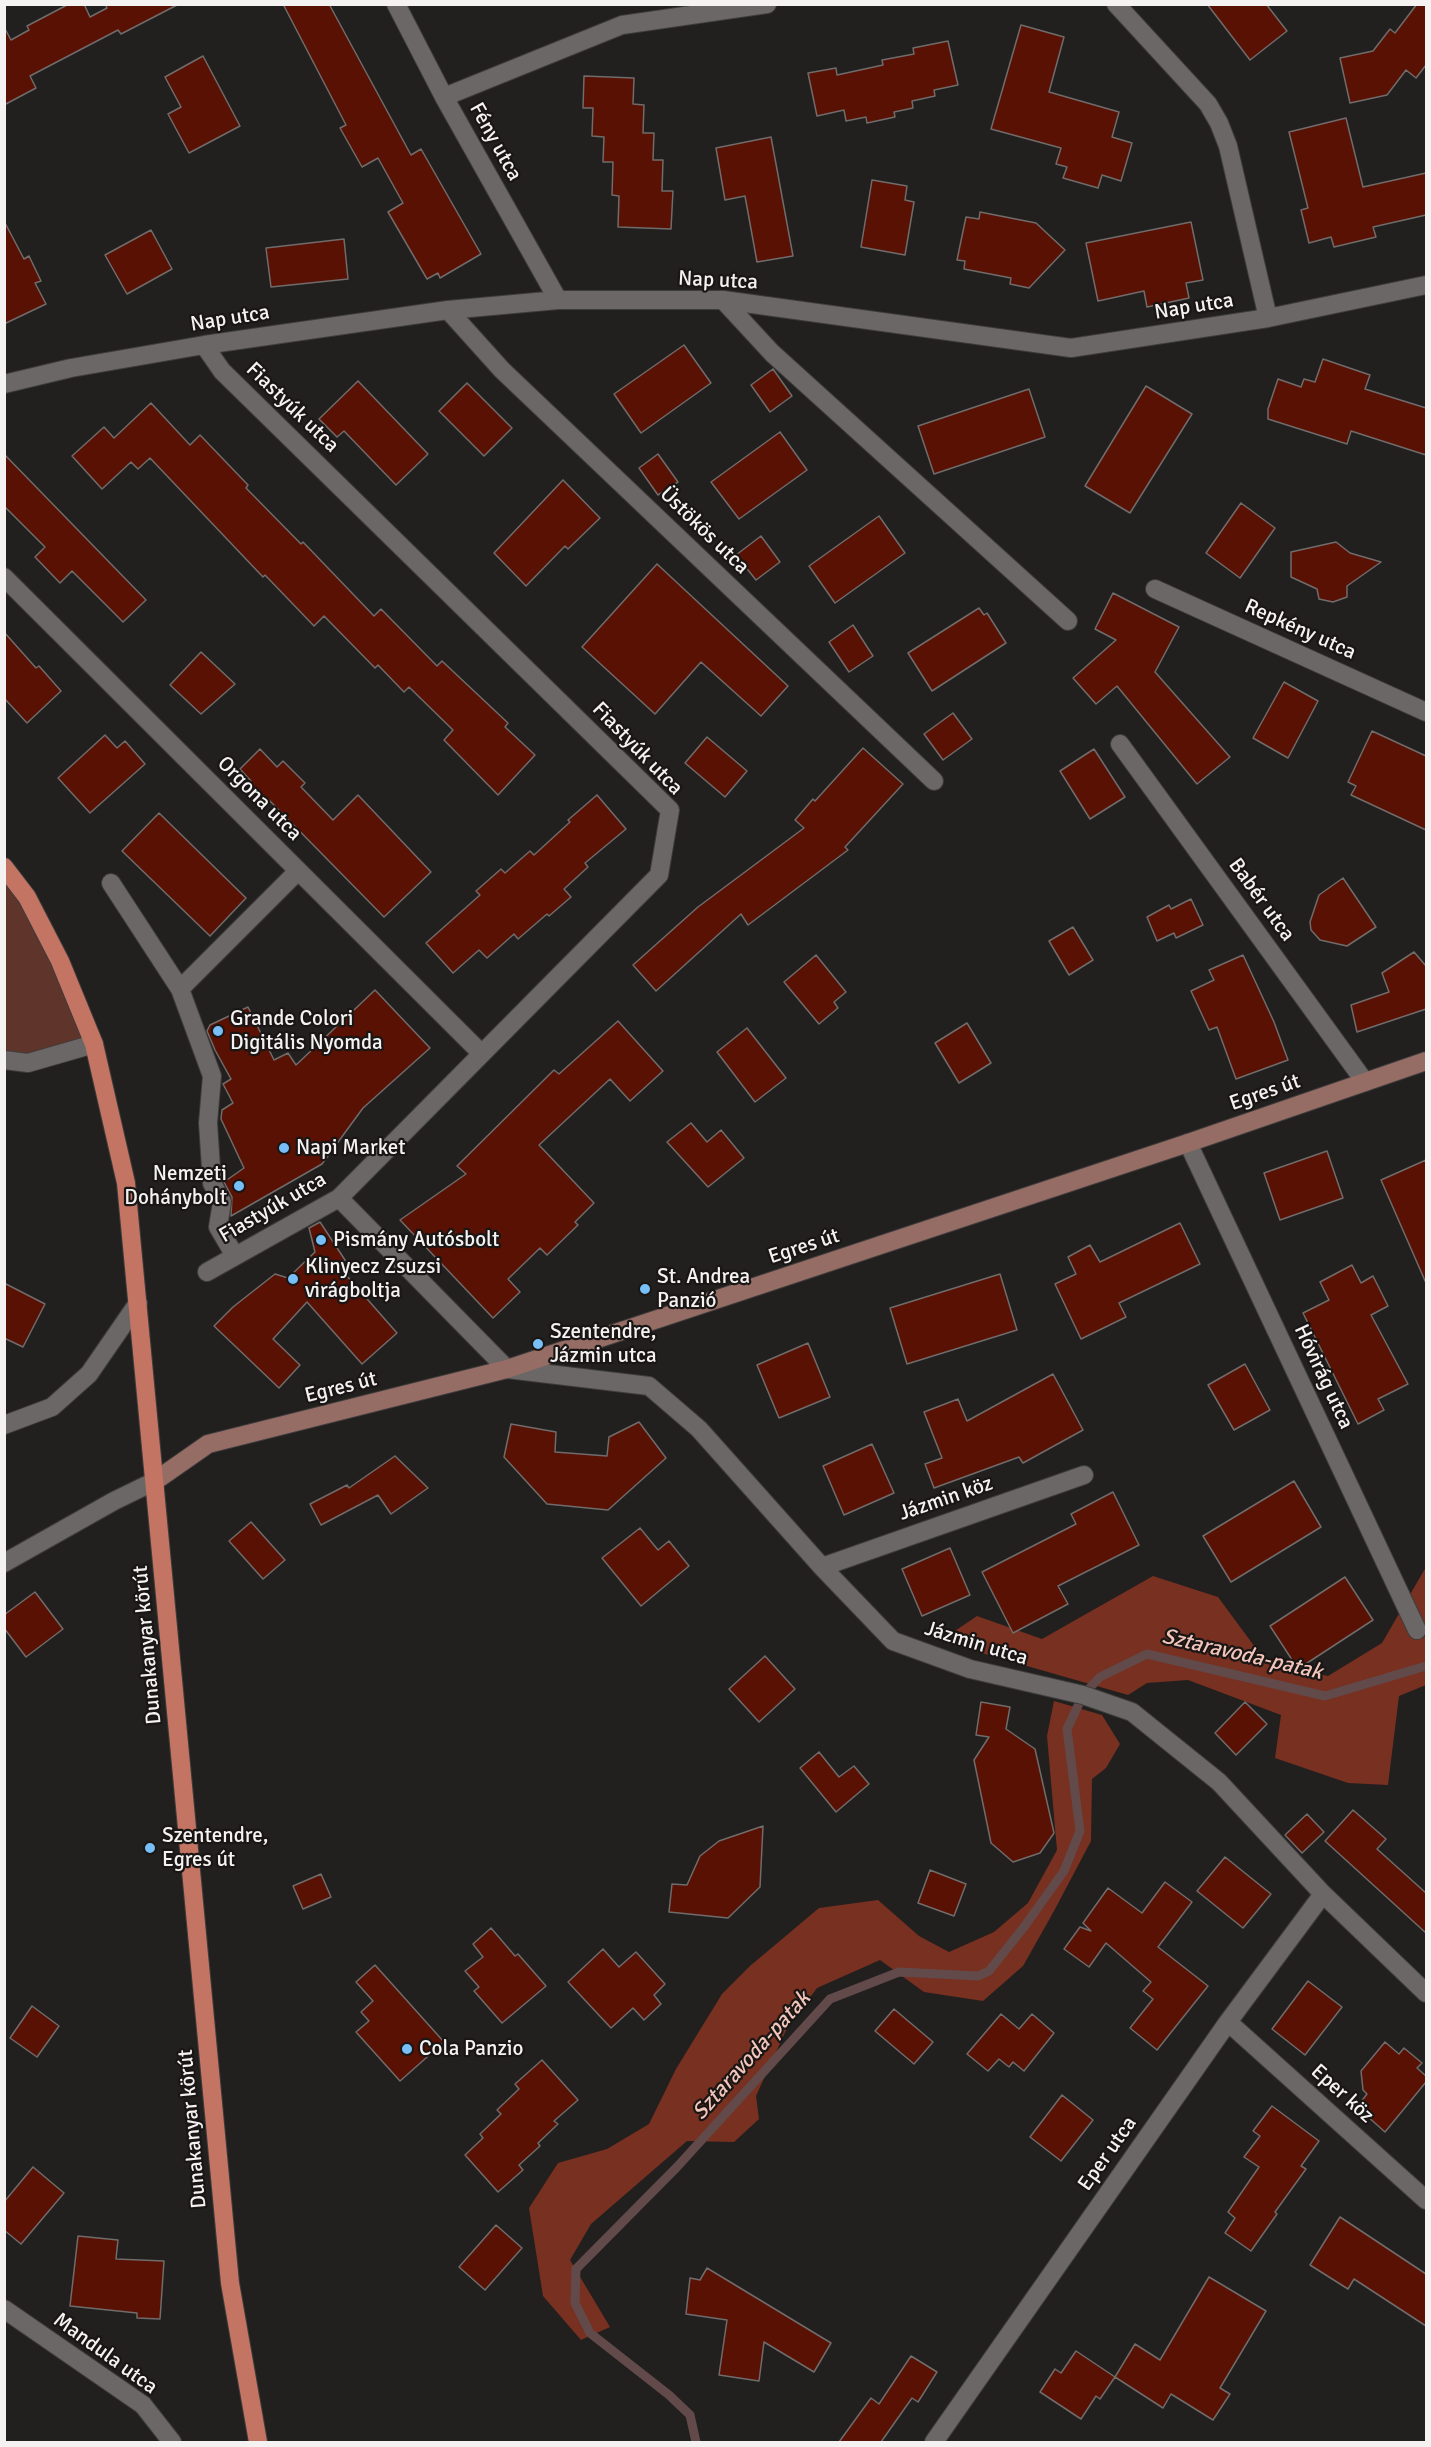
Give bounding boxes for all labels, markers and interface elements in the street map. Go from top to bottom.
street label: Fény utca [463,98,527,186]
street label: Nap utca [677,266,759,296]
street label: Nap utca [1153,288,1235,326]
street label: Nap utca [189,300,271,338]
street label: Fiastyúk utca [240,357,344,459]
street label: Üstökös utca [654,482,754,580]
street label: Repkény utca [1240,594,1360,666]
street label: Fiastyúk utca [586,697,688,801]
street label: Orgona utca [211,751,307,847]
street label: Babér utca [1222,854,1300,946]
place label: Grande Colori Digitális Nyomda [230,1006,383,1056]
marker: Grande Colori Digitális Nyomda [211,1024,225,1038]
street label: Egres út [1226,1069,1304,1117]
place label: Napi Market [296,1135,406,1161]
marker: Napi Market [277,1141,291,1155]
place label: Nemzeti Dohánybolt [124,1161,227,1211]
street label: Fiastyúk utca [215,1167,331,1249]
marker: Nemzeti Dohánybolt [232,1179,246,1193]
street label: Egres út [765,1224,843,1270]
place label: Pismány Autósbolt [333,1227,499,1253]
marker: Pismány Autósbolt [314,1233,328,1247]
place label: Klinyecz Zsuzsi virágboltja [305,1254,441,1304]
place label: St. Andrea Panzió [657,1264,750,1314]
marker: Klinyecz Zsuzsi virágboltja [286,1272,300,1286]
marker: St. Andrea Panzió [638,1282,652,1296]
place label: Szentendre, Jázmin utca [550,1319,657,1369]
street label: Hóvirág utca [1288,1321,1358,1433]
marker: Szentendre, Jázmin utca [531,1337,545,1351]
street label: Egres út [302,1367,380,1409]
street label: Jázmin köz [896,1471,996,1527]
street label: Dunakanyar körút [128,1564,168,1726]
street label: Jázmin utca [921,1616,1031,1672]
water label: Sztaravoda-patak [1159,1624,1325,1686]
place label: Szentendre, Egres út [162,1823,268,1873]
marker: Szentendre, Egres út [143,1841,157,1855]
water label: Sztaravoda-patak [687,1986,817,2126]
place label: Cola Panzio [419,2036,523,2062]
marker: Cola Panzio [400,2042,414,2056]
street label: Dunakanyar körút [173,2048,213,2210]
street label: Eper köz [1305,2059,1379,2129]
street label: Eper utca [1073,2112,1143,2196]
street label: Mandula utca [48,2308,162,2400]

